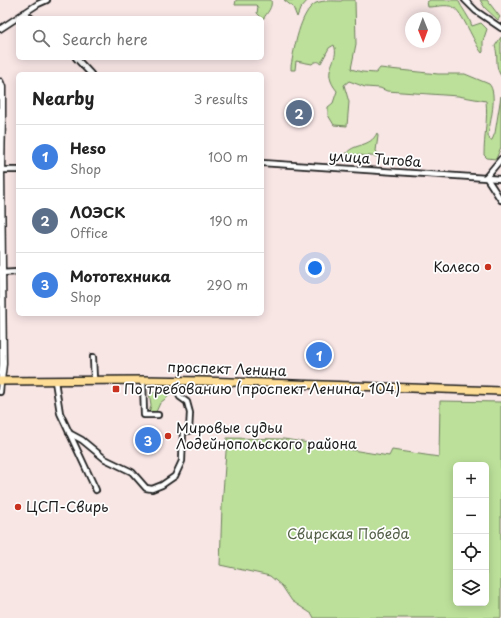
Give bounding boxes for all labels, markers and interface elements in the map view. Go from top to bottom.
north arrow [405,12,441,48]
search box [16,16,264,60]
icon: search [30,27,52,49]
text: Search here [62,27,148,50]
text: Nearby [32,85,94,111]
text: 3 results [194,89,248,108]
pin: 2 [286,98,312,128]
text: Heso [70,136,106,159]
street label: улица Титова [328,145,422,172]
text: 1 [42,147,48,166]
text: 100 m [208,147,248,166]
text: Shop [70,159,101,178]
text: ЛОЭСК [70,200,125,223]
text: 2 [40,211,50,230]
text: 190 m [209,211,248,230]
text: Office [70,223,108,242]
place label: Колесо [434,256,480,277]
your location [305,258,325,278]
marker: Колесо [483,262,493,272]
text: Мототехника [70,264,171,287]
text: 3 [41,275,49,294]
text: 290 m [207,275,248,294]
text: Shop [70,287,101,306]
pin: 1 [306,340,332,370]
street label: проспект Ленина [167,356,287,381]
place label: По требованию (проспект Ленина, 104) [124,378,400,399]
marker: По требованию (проспект Ленина, 104) [111,384,121,394]
place label: Мировые судьи Лодейнопольского района [176,417,357,454]
pin: 3 [135,425,161,455]
marker: Мировые судьи Лодейнопольского района [163,431,173,441]
map controls [453,462,489,606]
button: + [453,462,489,498]
place label: ЦСП-Свирь [26,496,108,517]
button: − [453,498,489,534]
marker: ЦСП-Свирь [13,502,23,512]
park label: Свирская Победа [287,523,409,544]
button: locate [453,534,489,570]
button: layers [453,570,489,606]

